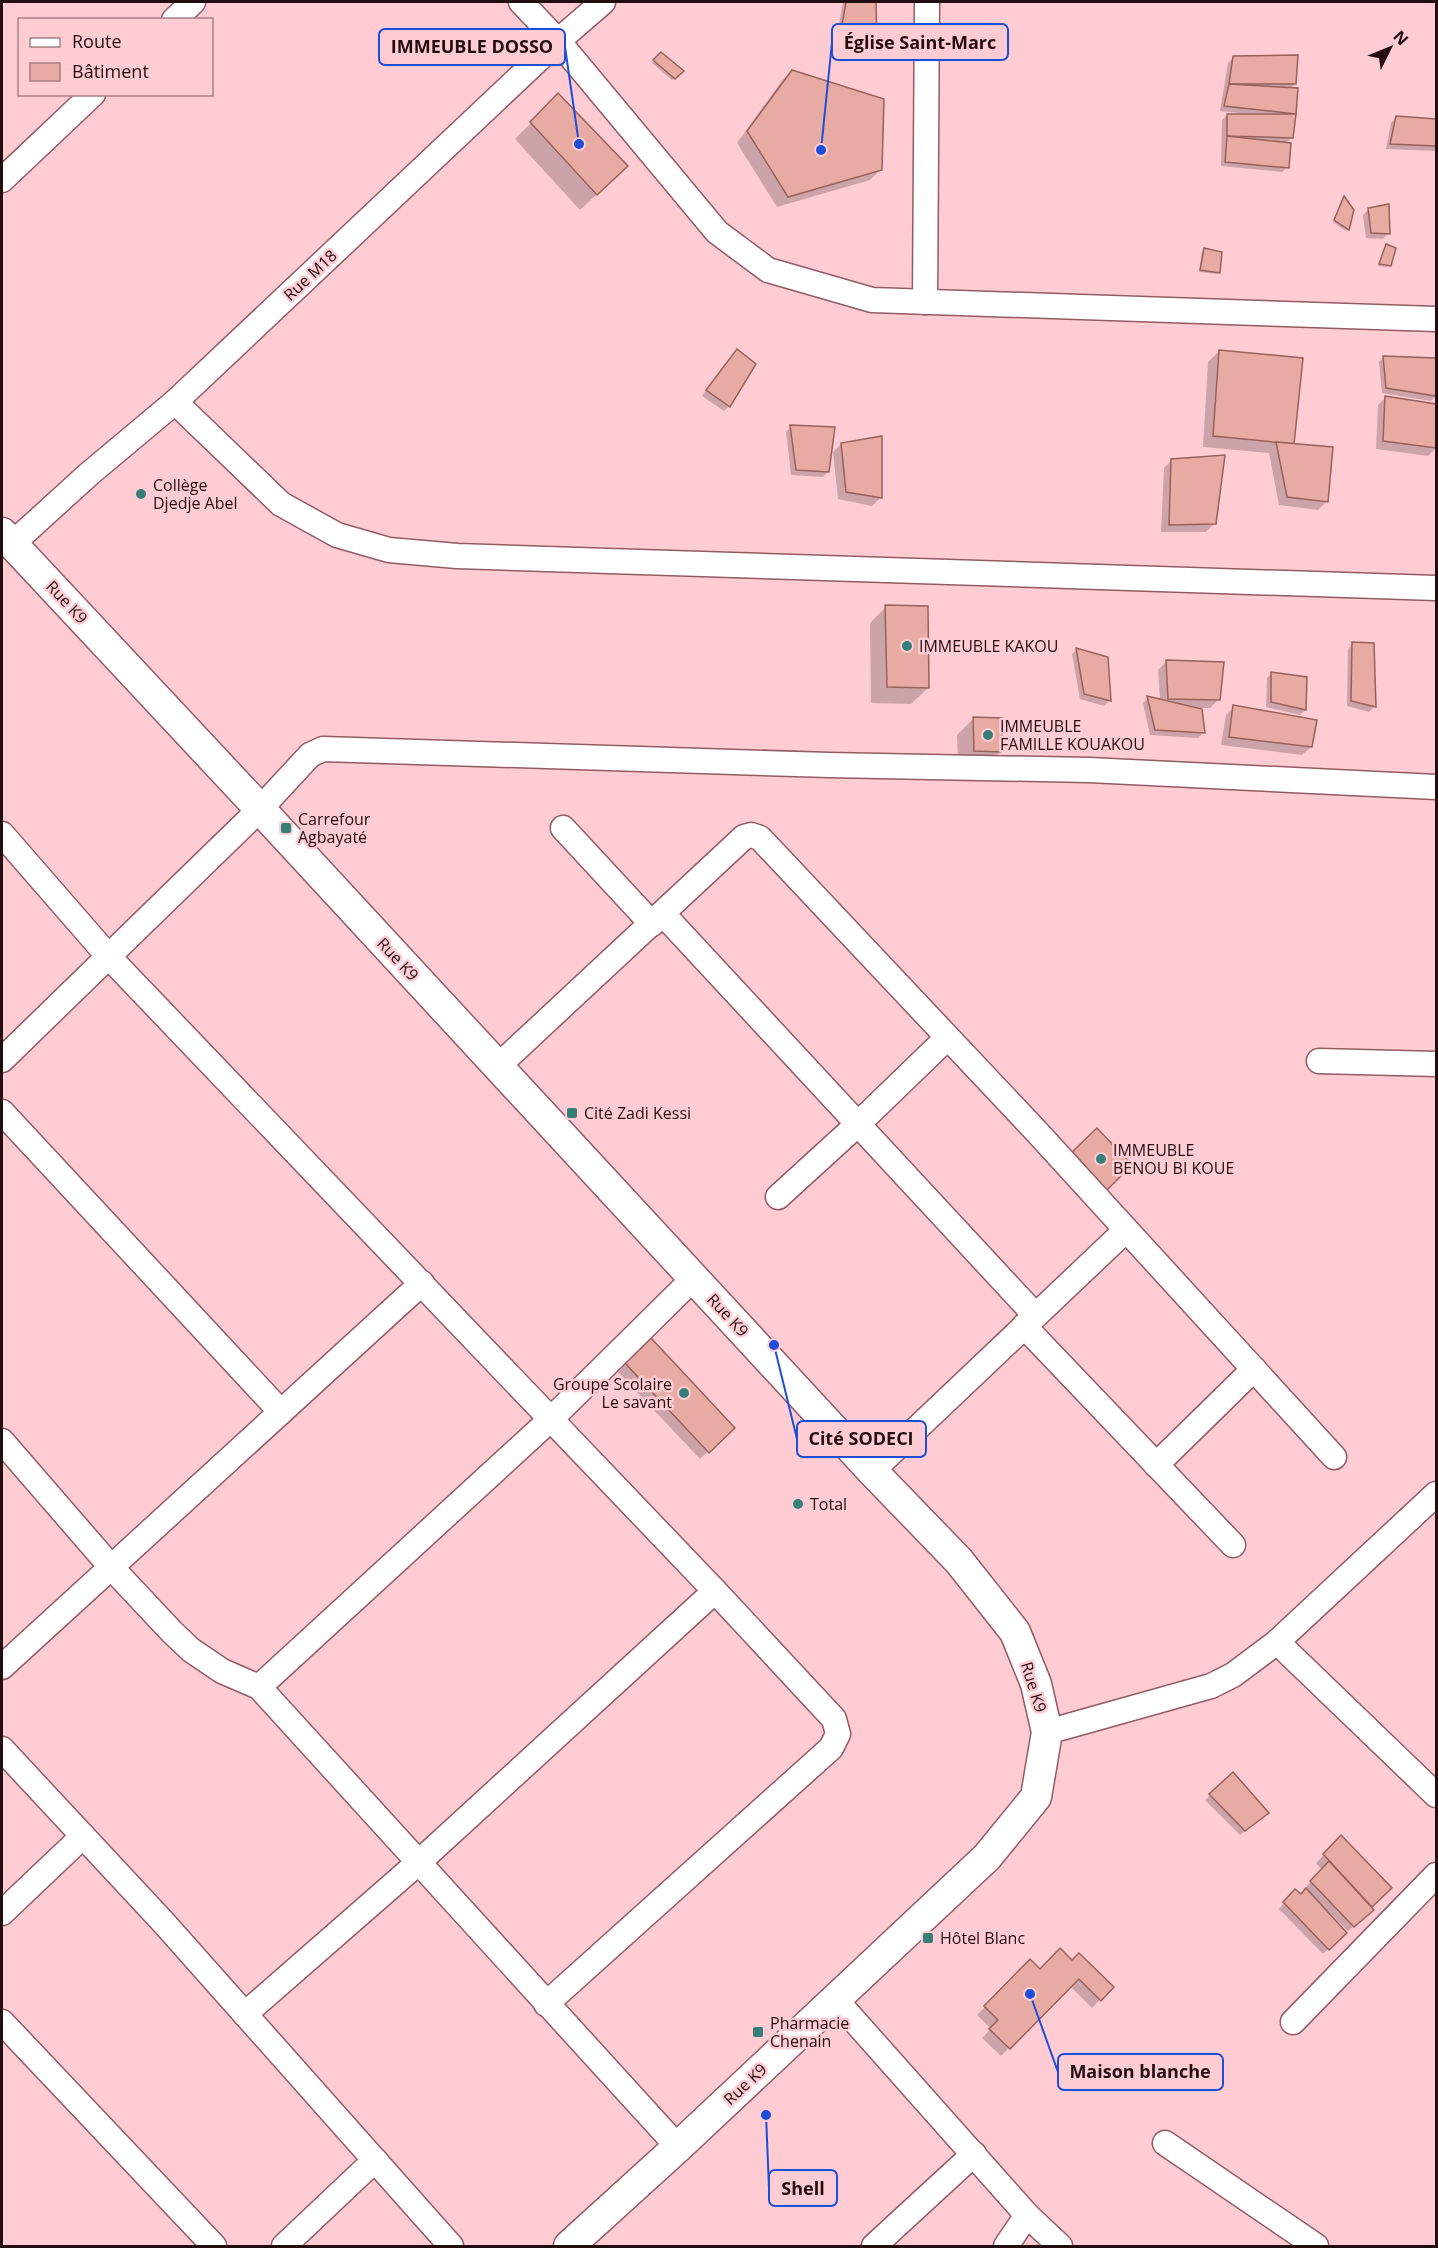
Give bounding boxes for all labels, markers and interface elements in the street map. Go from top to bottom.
legend [18,18,213,96]
north arrow [1360,18,1420,78]
callout: Église Saint-Marc [832,24,1008,60]
text: N [1388,26,1413,50]
text: Route [72,29,122,53]
callout: IMMEUBLE DOSSO [379,29,565,65]
text: Église Saint-Marc [844,30,996,54]
text: IMMEUBLE DOSSO [391,34,553,58]
text: Bâtiment [72,59,149,83]
street label: Rue M18 [279,245,341,305]
place label: Collège Djedje Abel [153,474,238,514]
marker: Collège Djedje Abel [134,487,148,501]
street label: Rue K9 [41,576,93,628]
place label: IMMEUBLE KAKOU [919,635,1058,657]
marker: IMMEUBLE KAKOU [900,639,914,653]
place label: IMMEUBLE FAMILLE KOUAKOU [1000,715,1145,755]
marker: IMMEUBLE FAMILLE KOUAKOU [981,728,995,742]
place label: Carrefour Agbayaté [298,808,371,848]
marker: Carrefour Agbayaté [279,821,293,835]
street label: Rue K9 [372,933,424,985]
place label: Cité Zadi Kessi [584,1102,691,1124]
marker: Cité Zadi Kessi [565,1106,579,1120]
place label: IMMEUBLE BENOU BI KOUE [1113,1139,1234,1179]
marker: IMMEUBLE BENOU BI KOUE [1094,1152,1108,1166]
street label: Rue K9 [702,1289,754,1341]
place label: Groupe Scolaire Le savant [553,1373,672,1413]
marker: Groupe Scolaire Le savant [677,1386,691,1400]
callout: Cité SODECI [797,1421,926,1457]
text: Cité SODECI [808,1426,914,1450]
place label: Total [810,1493,847,1515]
marker: Total [791,1497,805,1511]
street label: Rue K9 [1016,1659,1052,1715]
place label: Hôtel Blanc [940,1927,1025,1949]
marker: Hôtel Blanc [921,1931,935,1945]
place label: Pharmacie Chenain [770,2012,849,2052]
marker: Pharmacie Chenain [751,2025,765,2039]
callout: Maison blanche [1058,2054,1223,2090]
street label: Rue K9 [719,2058,771,2110]
text: Maison blanche [1069,2059,1211,2083]
callout: Shell [769,2170,837,2206]
text: Shell [781,2176,825,2200]

